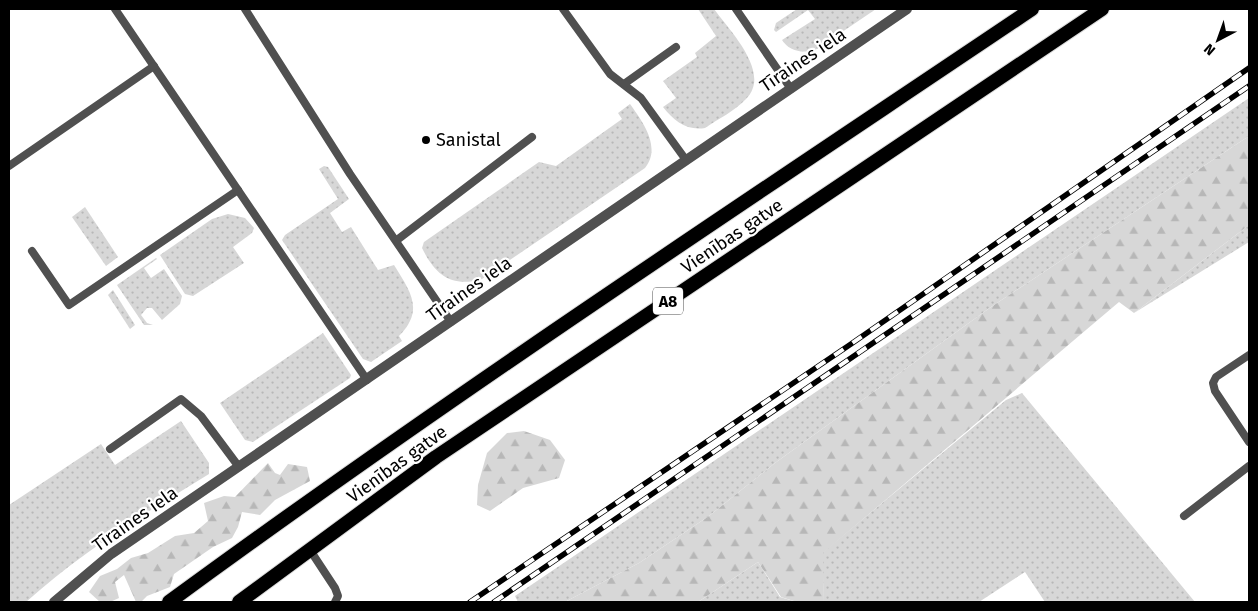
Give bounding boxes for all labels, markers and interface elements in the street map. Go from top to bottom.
north arrow [1193,15,1243,65]
street label: Tīraines iela [756,23,850,97]
text: N [1201,40,1219,59]
place label: Sanistal [436,129,501,151]
marker: Sanistal [420,134,432,146]
street label: Vienības gatve [677,194,787,278]
street label: Tīraines iela [422,252,516,326]
road number: A8 [653,288,683,314]
street label: Vienības gatve [343,420,451,508]
street label: Tīraines iela [88,482,182,556]

